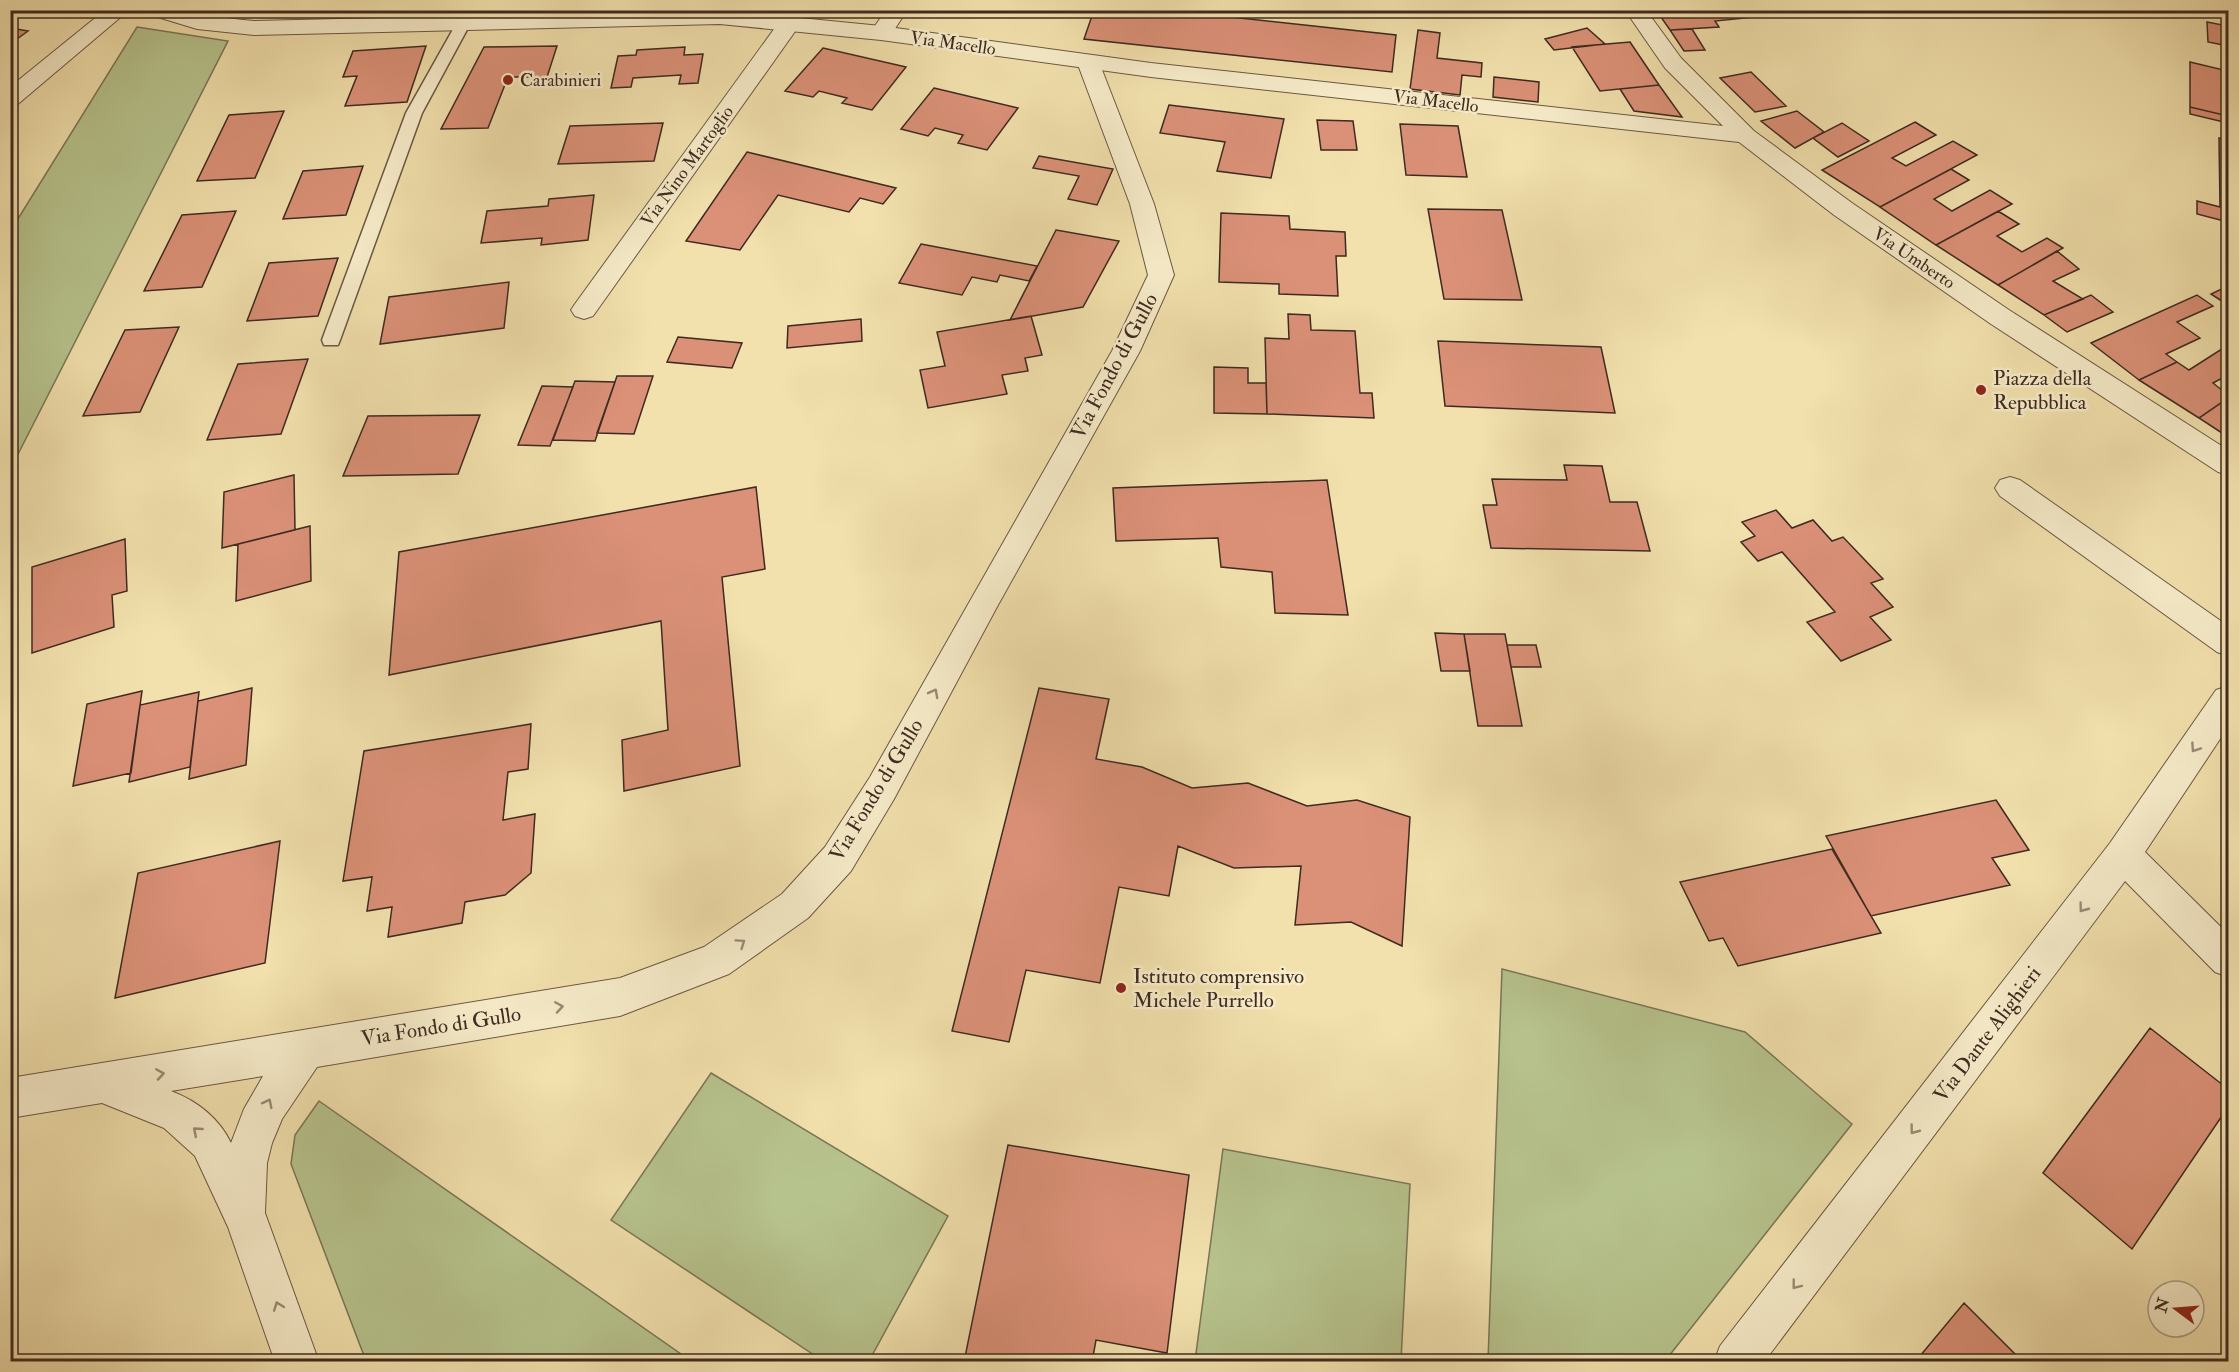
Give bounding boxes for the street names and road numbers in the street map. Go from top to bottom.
street label: Via Macello [909,26,997,61]
street label: Via Macello [1392,85,1480,118]
street label: Via Nino Martoglio [636,101,739,231]
street label: Via Umberto [1868,222,1960,295]
street label: Via Fondo di Gullo [1065,289,1164,444]
street label: Via Fondo di Gullo [823,714,930,866]
street label: Via Dante Alighieri [1928,961,2048,1108]
street label: Via Fondo di Gullo [359,1001,523,1052]

